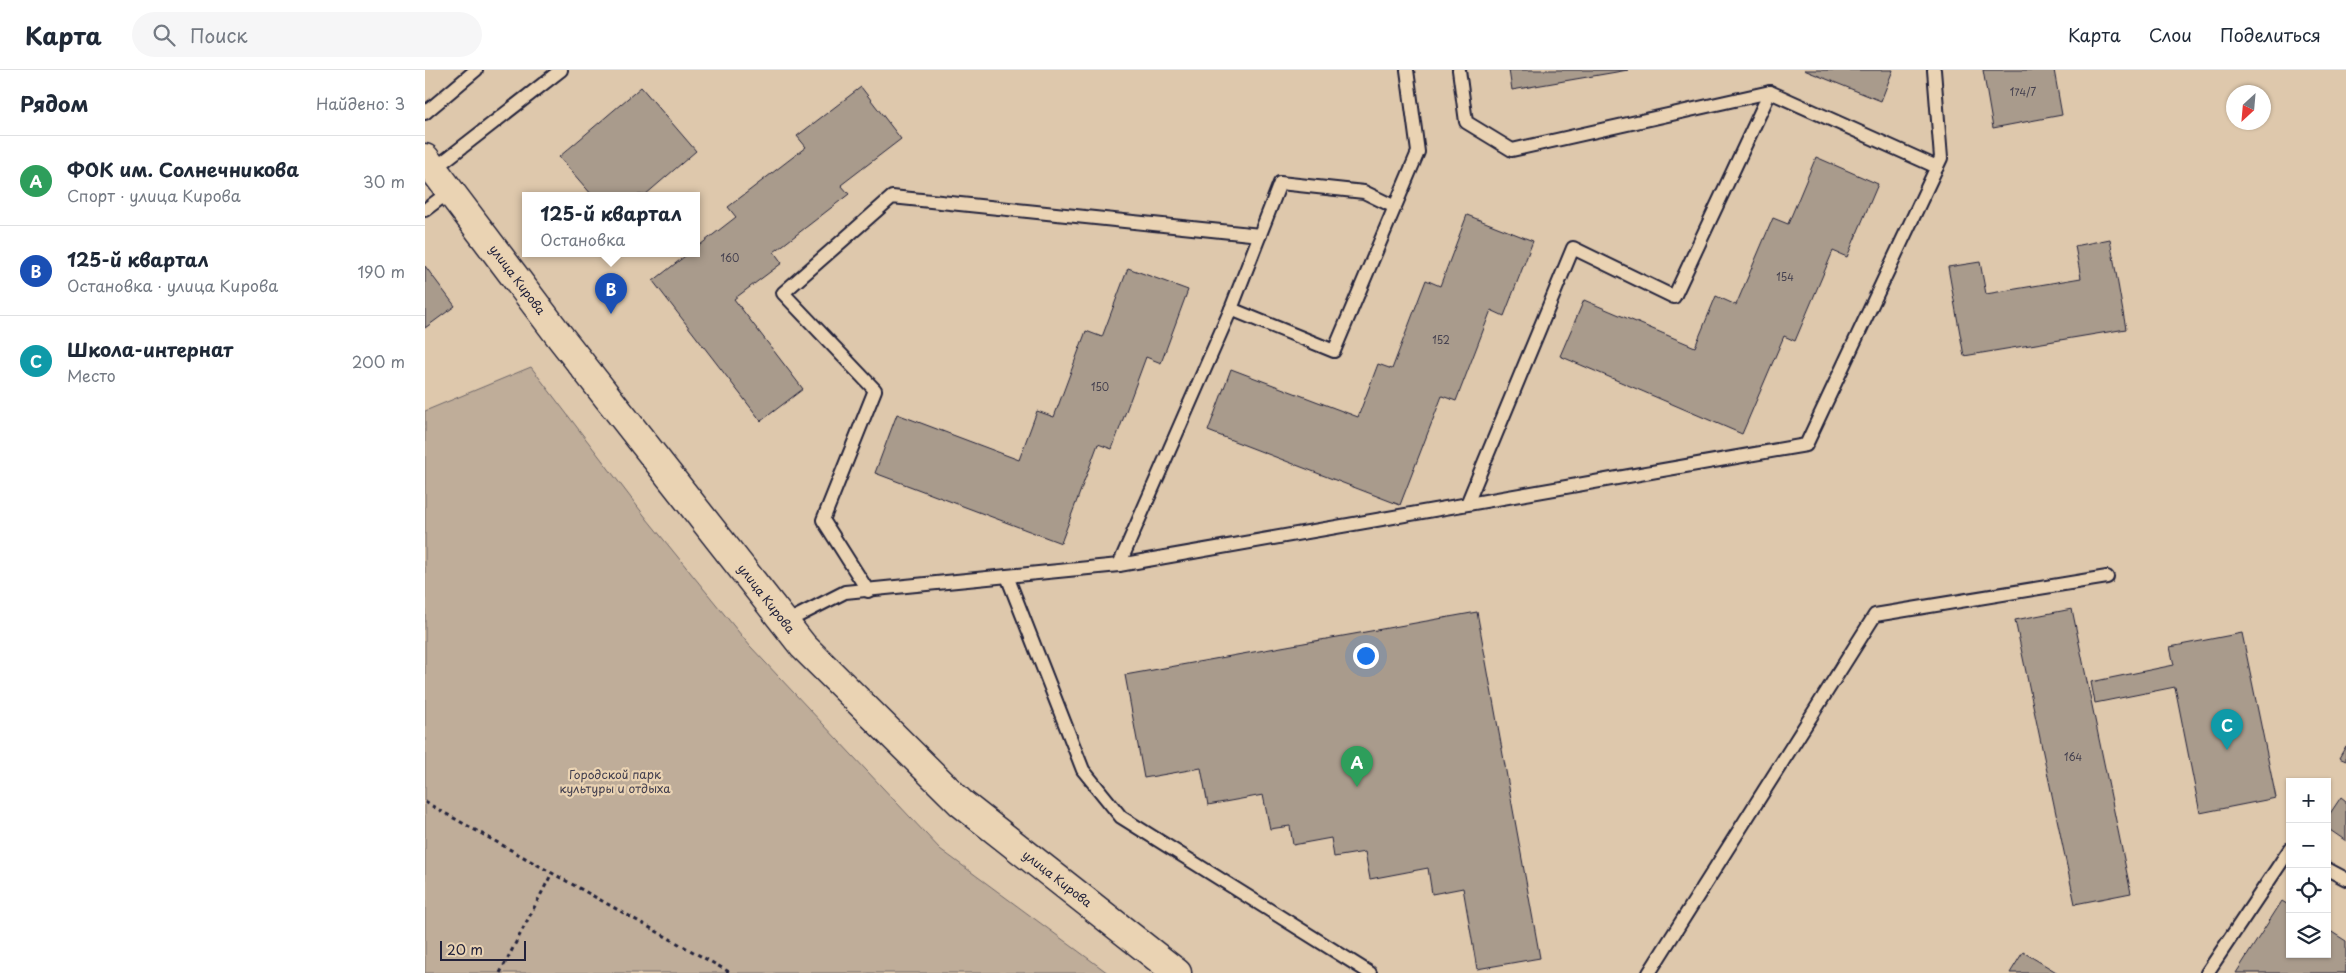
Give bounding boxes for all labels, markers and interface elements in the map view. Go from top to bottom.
search box [132,12,482,57]
text: Карта [25,17,102,53]
icon: search [150,21,178,49]
text: Поиск [190,21,248,49]
text: Карта [2068,21,2121,48]
text: Слои [2149,21,2192,48]
text: Поделиться [2220,21,2321,48]
house number: 174/7 [2010,84,2037,99]
north arrow [2226,85,2271,130]
text: Рядом [20,87,88,119]
text: Найдено: 3 [316,91,405,115]
text: ФОК им. Солнечникова [67,155,299,183]
text: A [30,169,42,193]
text: 30 m [363,169,405,193]
text: Спорт · улица Кирова [67,183,241,207]
popup [522,192,700,257]
text: 125-й квартал [540,199,682,227]
text: Остановка [540,227,625,251]
street label: улица Кирова [485,241,550,319]
text: 125-й квартал [67,245,209,273]
house number: 160 [721,250,739,265]
text: B [31,259,41,283]
text: 190 m [357,259,405,283]
house number: 154 [1776,269,1794,284]
text: Остановка · улица Кирова [67,273,278,297]
pin: B [595,273,627,314]
house number: 152 [1432,332,1450,347]
text: Школа-интернат [67,335,233,363]
text: C [30,349,42,373]
text: 200 m [352,349,405,373]
text: Место [67,363,116,387]
house number: 150 [1091,379,1109,394]
street label: улица Кирова [734,560,800,637]
your location [1353,643,1379,669]
pin: C [2211,709,2243,750]
pin: A [1341,746,1373,787]
house number: 164 [2064,749,2082,764]
park label: Городской парк культуры и отдыха [559,765,671,797]
map controls [2286,778,2331,958]
button: + [2286,778,2331,823]
button: − [2286,823,2331,868]
street label: улица Кирова [1019,845,1096,911]
button: locate [2286,868,2331,913]
button: layers [2286,913,2331,958]
scale bar [440,938,526,961]
text: 20 m [447,939,483,960]

